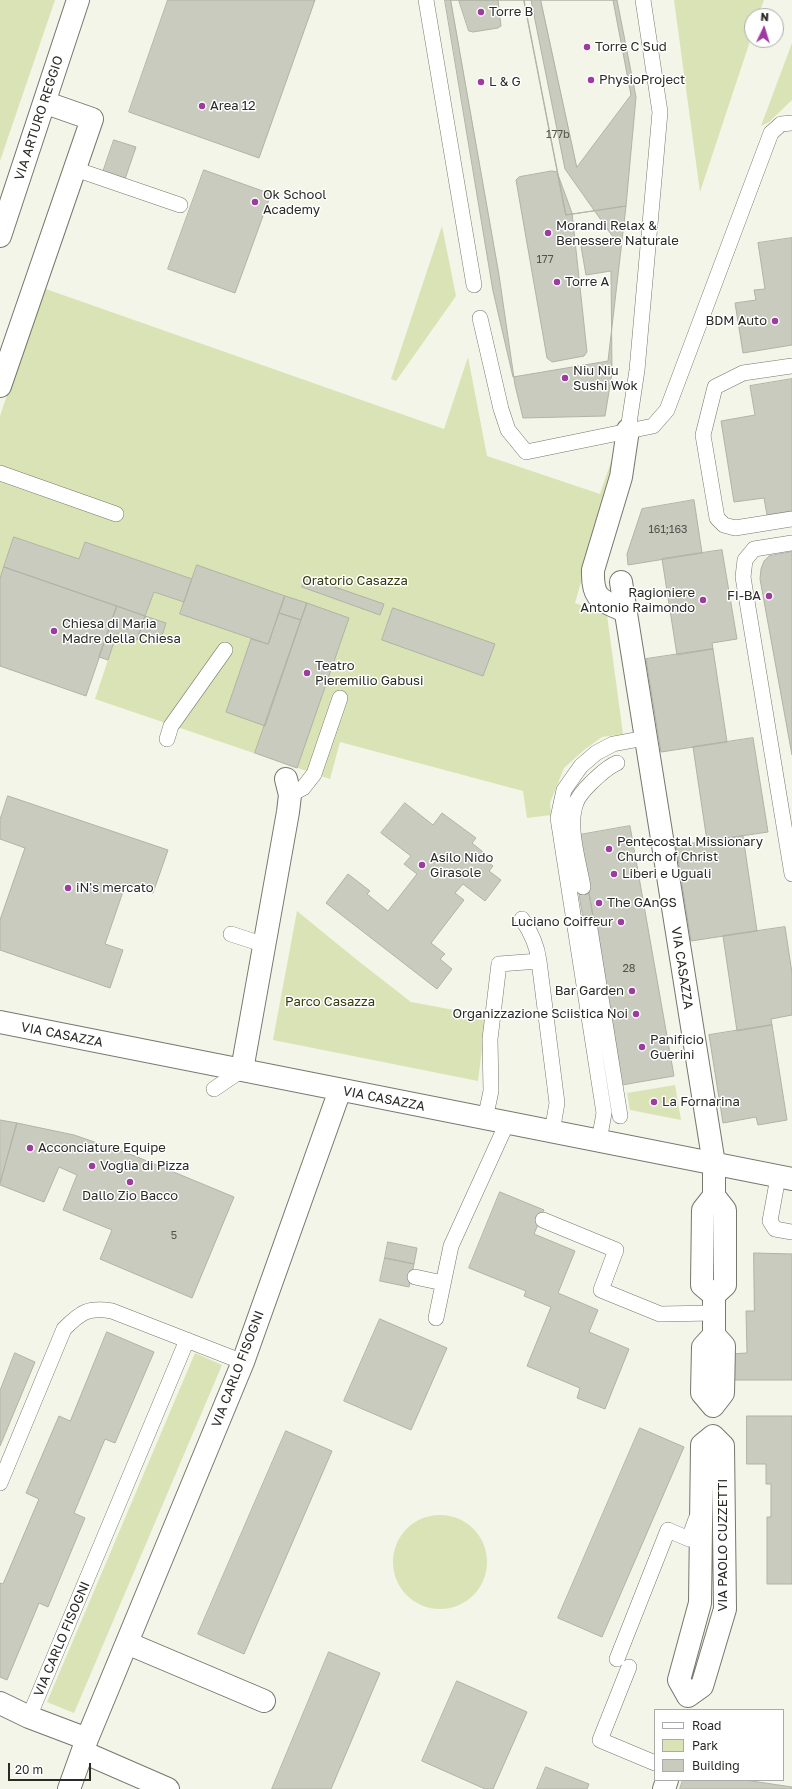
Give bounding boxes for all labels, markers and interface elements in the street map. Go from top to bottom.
place label: Torre B [489,4,533,20]
marker: Torre B [476,7,486,17]
north arrow [744,8,784,48]
text: N [760,10,769,23]
place label: Torre C Sud [595,39,667,55]
marker: Torre C Sud [582,42,592,52]
street label: VIA ARTURO REGGIO [11,54,67,182]
place label: PhysioProject [599,72,685,88]
place label: L & G [489,74,521,90]
marker: PhysioProject [586,75,596,85]
marker: L & G [476,77,486,87]
place label: Area 12 [210,98,256,114]
marker: Area 12 [197,101,207,111]
house number: 177b [546,128,570,142]
place label: Ok School Academy [263,187,326,218]
marker: Ok School Academy [250,197,260,207]
place label: Morandi Relax & Benessere Naturale [556,218,679,249]
marker: Morandi Relax & Benessere Naturale [543,228,553,238]
house number: 177 [537,253,553,267]
place label: Torre A [565,274,609,290]
marker: Torre A [552,277,562,287]
place label: BDM Auto [705,313,767,329]
marker: BDM Auto [770,316,780,326]
place label: Niu Niu Sushi Wok [573,363,638,394]
marker: Niu Niu Sushi Wok [560,373,570,383]
house number: 161;163 [648,523,688,537]
park label: Oratorio Casazza [302,573,408,589]
place label: Ragioniere Antonio Raimondo [580,585,695,616]
place label: FI-BA [727,588,761,604]
marker: FI-BA [764,591,774,601]
marker: Ragioniere Antonio Raimondo [698,595,708,605]
place label: Chiesa di Maria Madre della Chiesa [62,616,181,647]
marker: Chiesa di Maria Madre della Chiesa [49,626,59,636]
place label: Teatro Pieremilio Gabusi [315,658,423,689]
marker: Teatro Pieremilio Gabusi [302,668,312,678]
place label: Pentecostal Missionary Church of Christ [617,834,763,865]
marker: Pentecostal Missionary Church of Christ [604,844,614,854]
place label: Asilo Nido Girasole [430,850,493,881]
marker: Asilo Nido Girasole [417,860,427,870]
place label: Liberi e Uguali [622,866,711,882]
marker: Liberi e Uguali [609,869,619,879]
place label: iN's mercato [76,880,154,896]
marker: iN's mercato [63,883,73,893]
place label: The GAnGS [607,895,677,911]
marker: The GAnGS [594,898,604,908]
place label: Luciano Coiffeur [511,914,613,930]
marker: Luciano Coiffeur [616,917,626,927]
street label: VIA CASAZZA [668,926,696,1010]
house number: 28 [622,962,636,976]
place label: Bar Garden [555,983,624,999]
marker: Bar Garden [627,986,637,996]
park label: Parco Casazza [285,994,375,1010]
place label: Organizzazione Sciistica Noi [452,1006,628,1022]
marker: Organizzazione Sciistica Noi [631,1009,641,1019]
street label: VIA CASAZZA [20,1019,104,1051]
place label: Panificio Guerini [650,1032,704,1063]
marker: Panificio Guerini [637,1042,647,1052]
street label: VIA CASAZZA [342,1083,426,1115]
place label: La Fornarina [662,1094,740,1110]
marker: La Fornarina [649,1097,659,1107]
place label: Acconciature Equipe [38,1140,166,1156]
marker: Acconciature Equipe [25,1143,35,1153]
place label: Voglia di Pizza [100,1158,189,1174]
marker: Voglia di Pizza [87,1161,97,1171]
marker: Dallo Zio Bacco [125,1177,135,1187]
place label: Dallo Zio Bacco [82,1188,178,1204]
house number: 5 [171,1229,177,1243]
street label: VIA CARLO FISOGNI [209,1309,267,1429]
street label: VIA PAOLO CUZZETTI [715,1479,731,1611]
street label: VIA CARLO FISOGNI [31,1579,93,1699]
legend [654,1709,784,1781]
text: Road [692,1718,721,1733]
text: Park [692,1738,718,1753]
scale bar [10,1755,93,1781]
text: Building [692,1758,740,1773]
text: 20 m [15,1762,43,1777]

